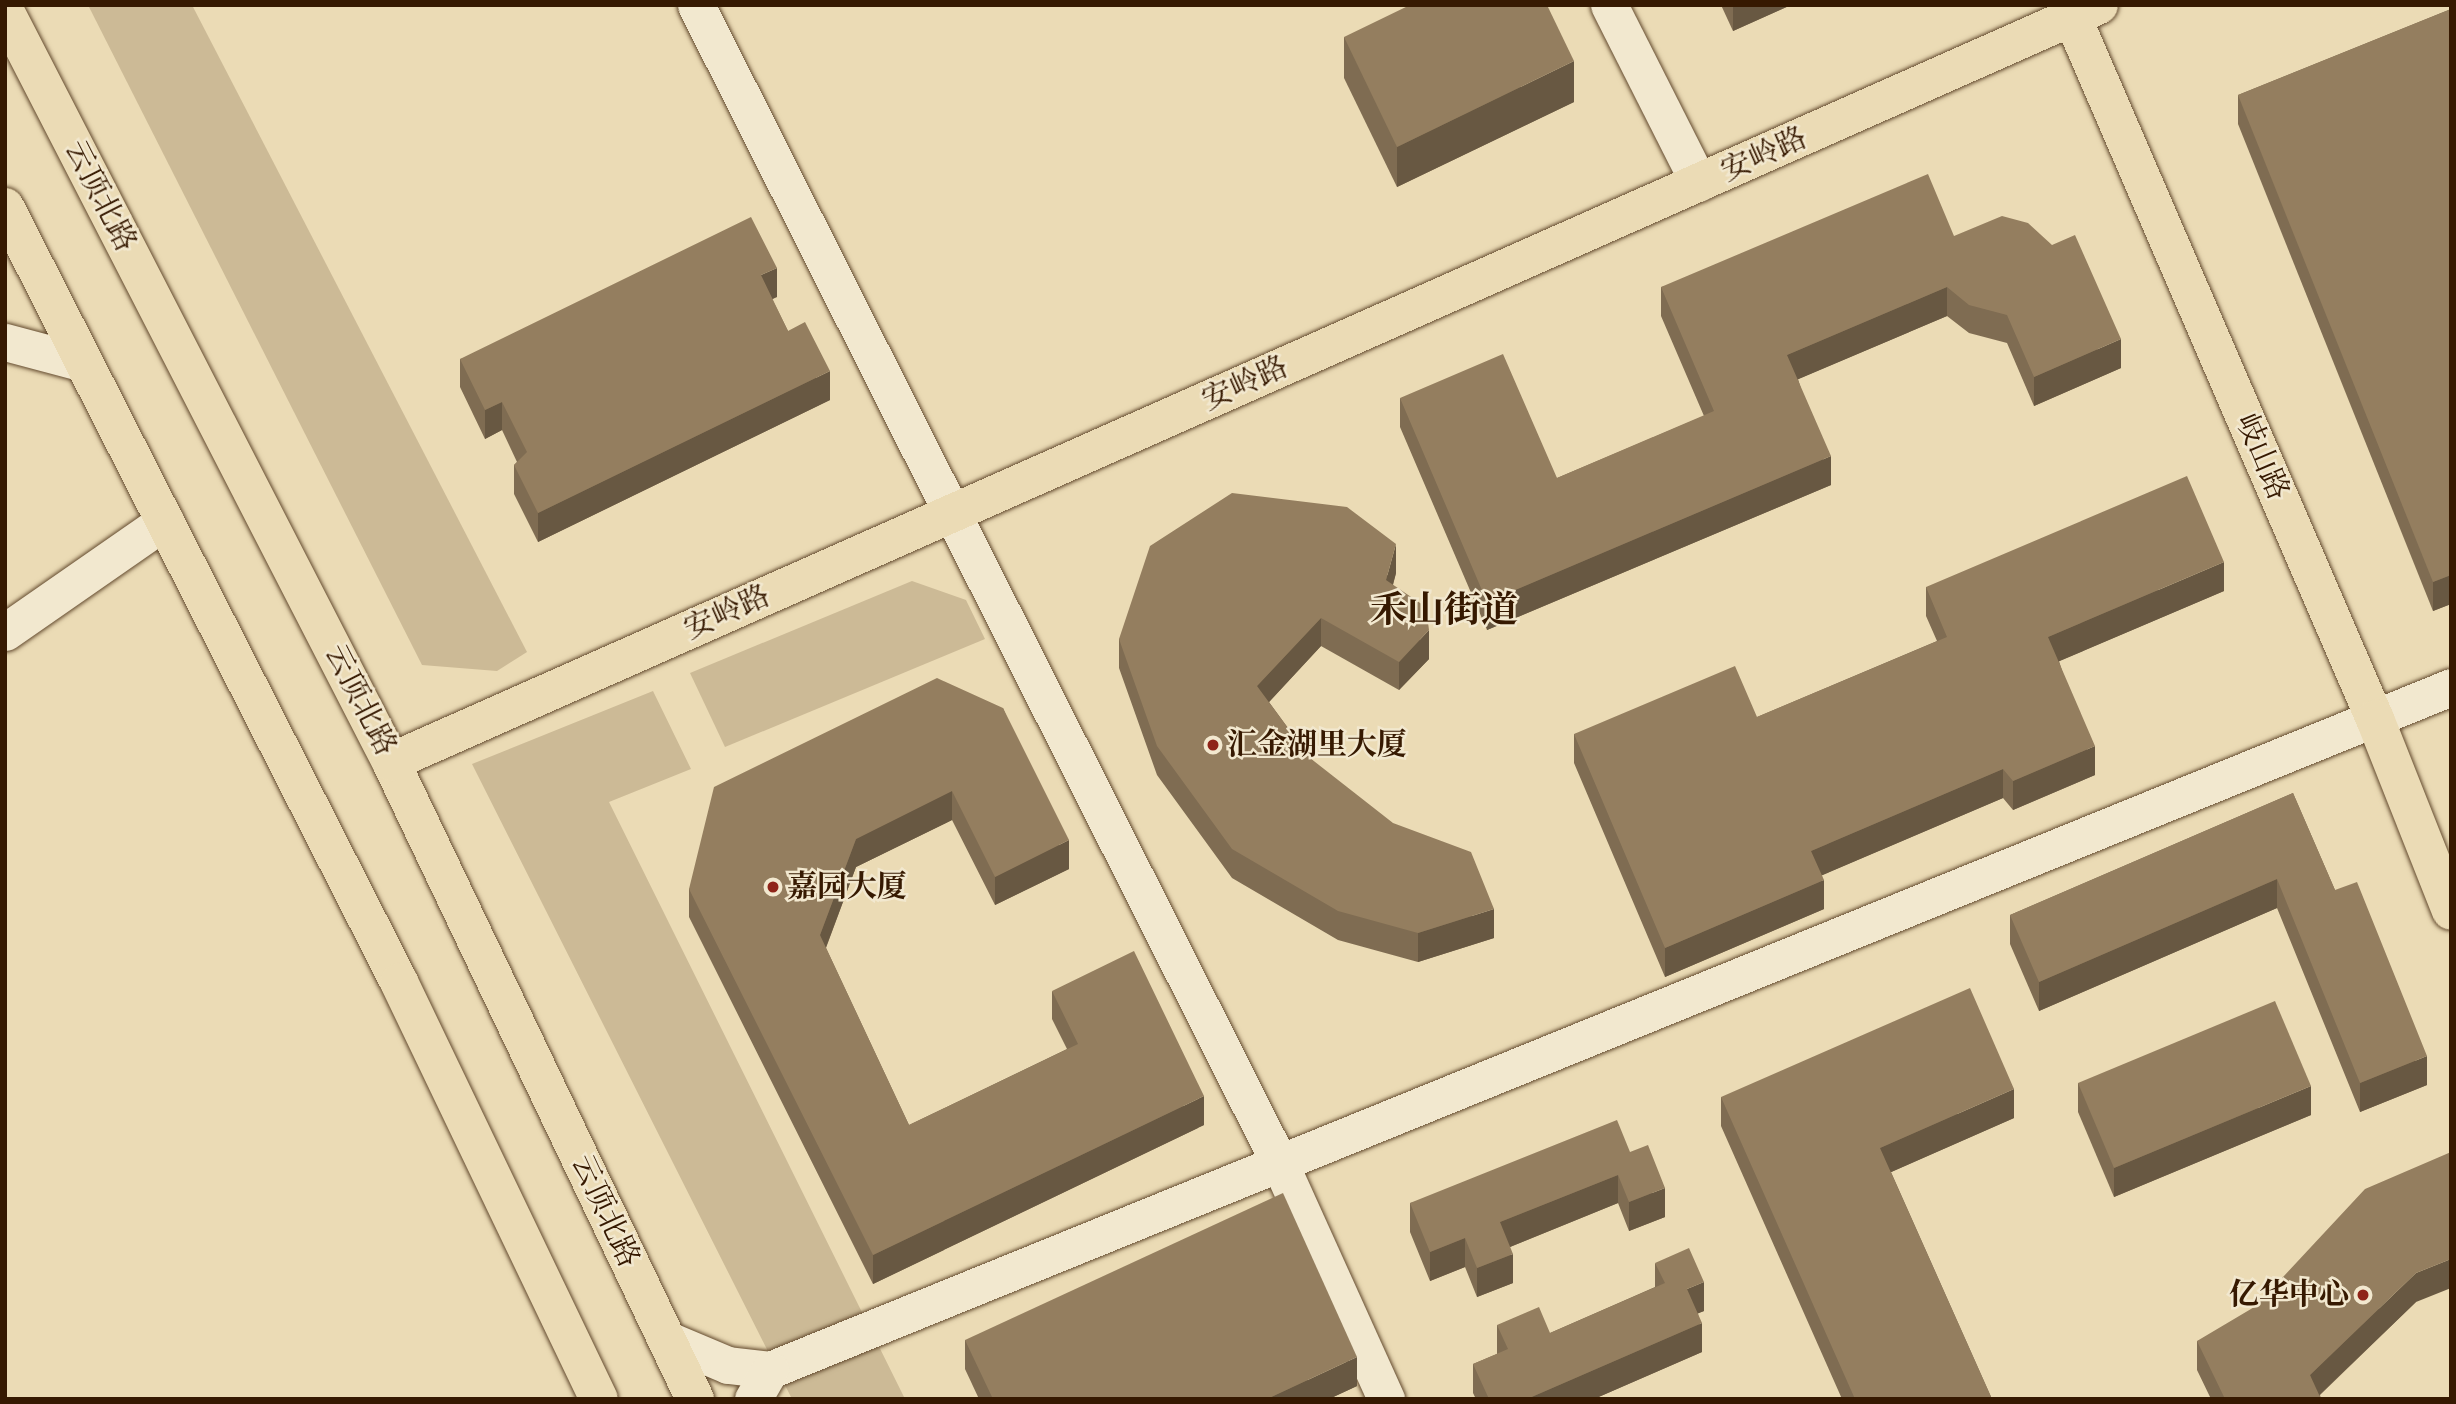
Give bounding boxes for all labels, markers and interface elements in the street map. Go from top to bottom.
street label: 安岭路 [1716,120,1812,190]
street label: 云顶北路 [57,134,143,258]
street label: 安岭路 [1197,349,1293,419]
street label: 岐山路 [2228,409,2296,505]
street label: 安岭路 [679,578,775,648]
district label: 禾山街道 [1370,588,1518,632]
street label: 云顶北路 [317,638,403,762]
place label: 汇金湖里大厦 [1227,727,1407,763]
marker: 汇金湖里大厦 [1205,737,1221,753]
place label: 嘉园大厦 [787,869,907,905]
marker: 嘉园大厦 [765,879,781,895]
street label: 云顶北路 [563,1149,647,1273]
place label: 亿华中心 [2229,1277,2349,1313]
marker: 亿华中心 [2355,1287,2371,1303]

